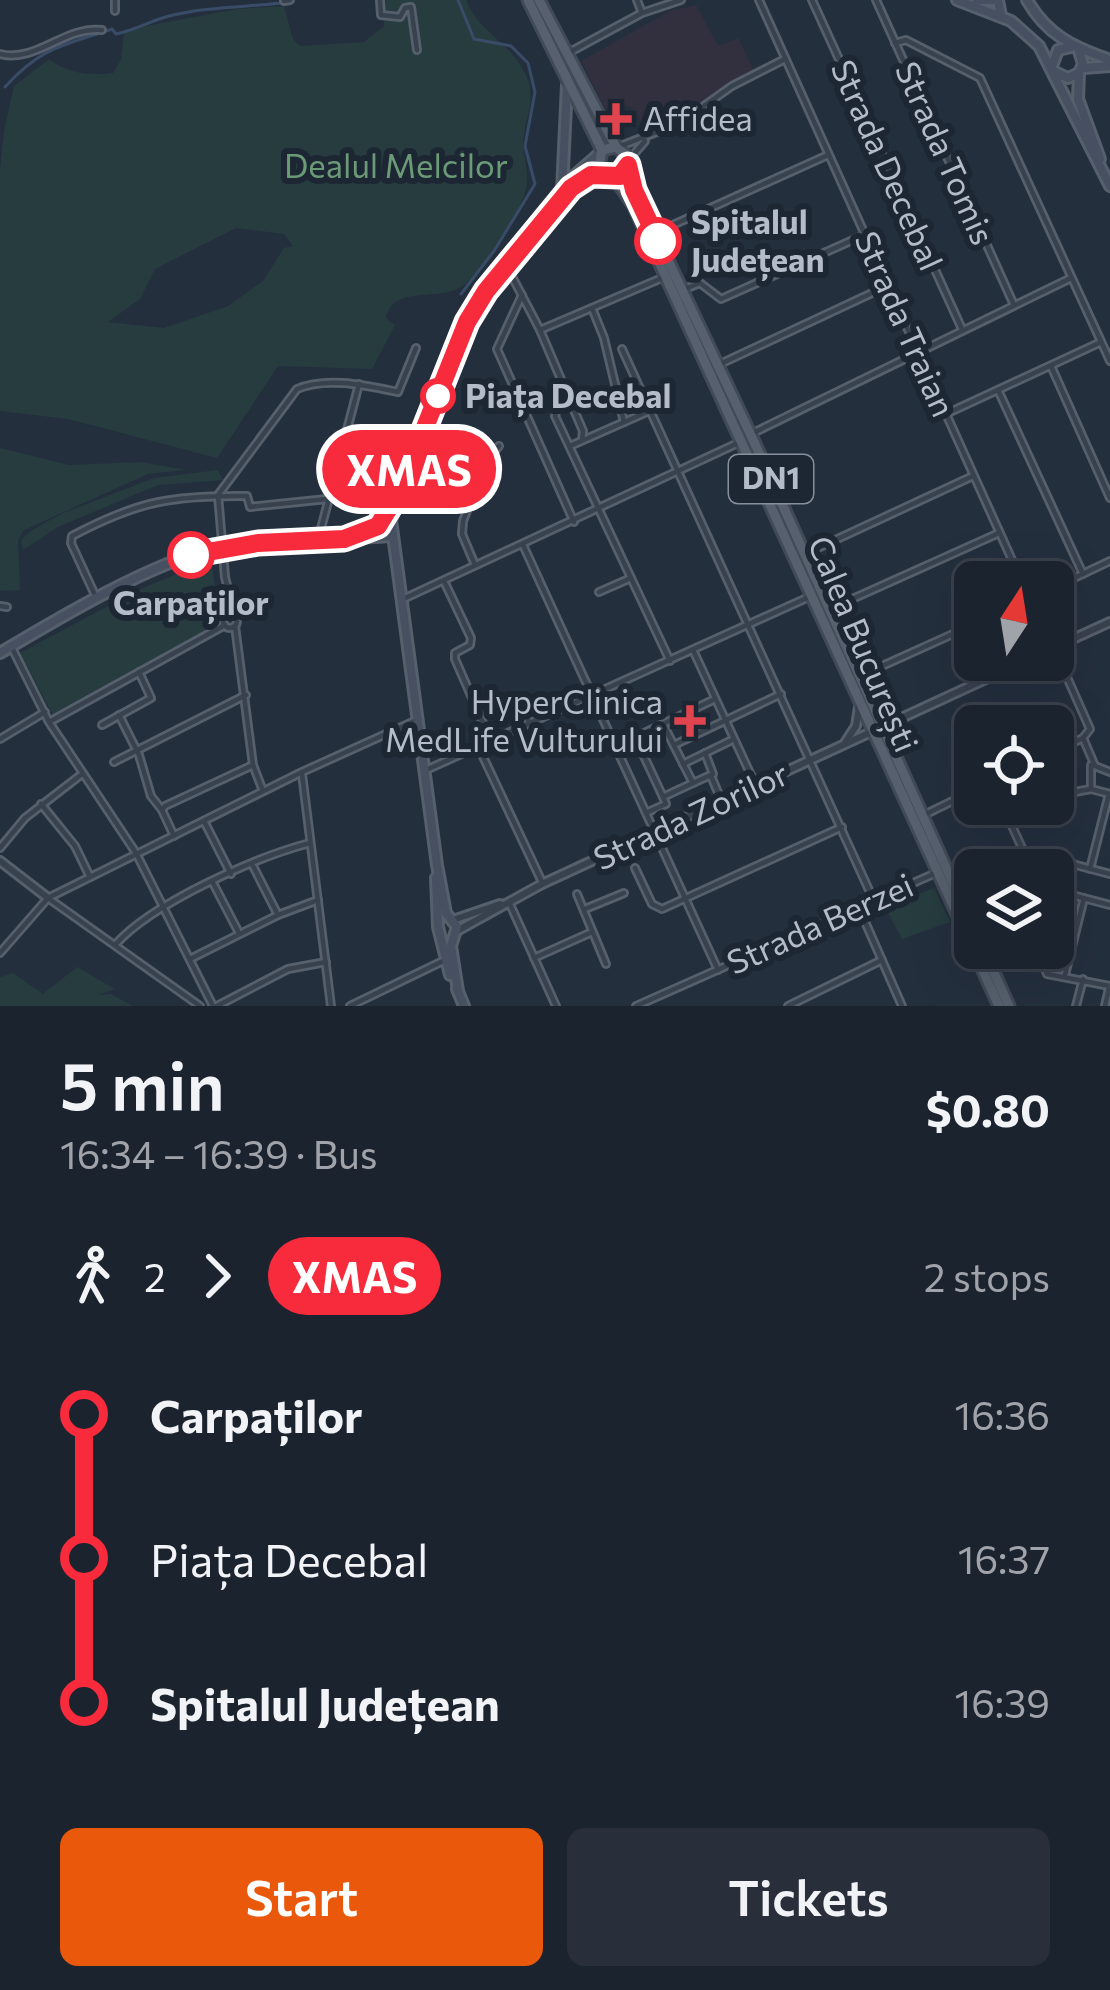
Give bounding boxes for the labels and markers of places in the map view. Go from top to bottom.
place label: Affidea [643,97,753,138]
marker: Affidea [600,103,632,135]
place label: Spitalul Județean [691,200,825,281]
marker: Spitalul Județean [636,219,680,263]
place label: Piața Decebal [465,374,672,417]
marker: Piața Decebal [422,380,454,412]
marker: Carpaților [169,533,213,577]
place label: Carpaților [113,581,269,624]
place label: HyperClinica MedLife Vulturului [385,680,663,759]
marker: HyperClinica MedLife Vulturului [674,705,706,737]

